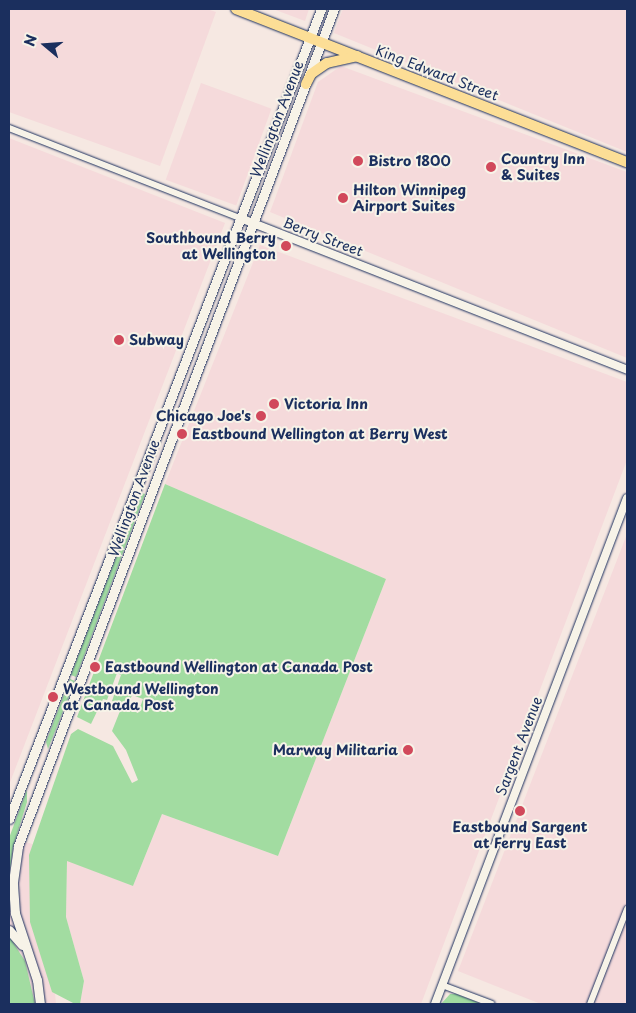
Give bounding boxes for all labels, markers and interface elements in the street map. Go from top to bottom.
north arrow [20,20,70,70]
text: N [19,32,42,49]
street label: King Edward Street [373,42,501,104]
street label: Wellington Avenue [247,59,307,179]
place label: Country Inn & Suites [501,151,585,184]
place label: Bistro 1800 [368,153,451,169]
marker: Bistro 1800 [352,155,364,167]
marker: Country Inn & Suites [485,161,497,173]
place label: Hilton Winnipeg Airport Suites [353,182,466,214]
marker: Hilton Winnipeg Airport Suites [337,192,349,204]
street label: Berry Street [281,214,365,260]
place label: Southbound Berry at Wellington [147,230,276,262]
marker: Southbound Berry at Wellington [280,240,292,252]
place label: Subway [129,332,184,348]
marker: Subway [113,334,125,346]
place label: Victoria Inn [284,396,368,412]
marker: Victoria Inn [268,398,280,410]
place label: Chicago Joe's [156,408,251,424]
marker: Chicago Joe's [255,410,267,422]
place label: Eastbound Wellington at Berry West [192,426,449,442]
marker: Eastbound Wellington at Berry West [176,428,188,440]
street label: Wellington Avenue [105,438,163,558]
place label: Eastbound Wellington at Canada Post [105,659,373,675]
marker: Eastbound Wellington at Canada Post [89,661,101,673]
place label: Westbound Wellington at Canada Post [63,681,218,714]
marker: Westbound Wellington at Canada Post [47,691,59,703]
street label: Sargent Avenue [492,694,546,798]
place label: Marway Militaria [273,742,398,758]
marker: Marway Militaria [402,744,414,756]
marker: Eastbound Sargent at Ferry East [514,805,526,817]
place label: Eastbound Sargent at Ferry East [453,819,587,852]

